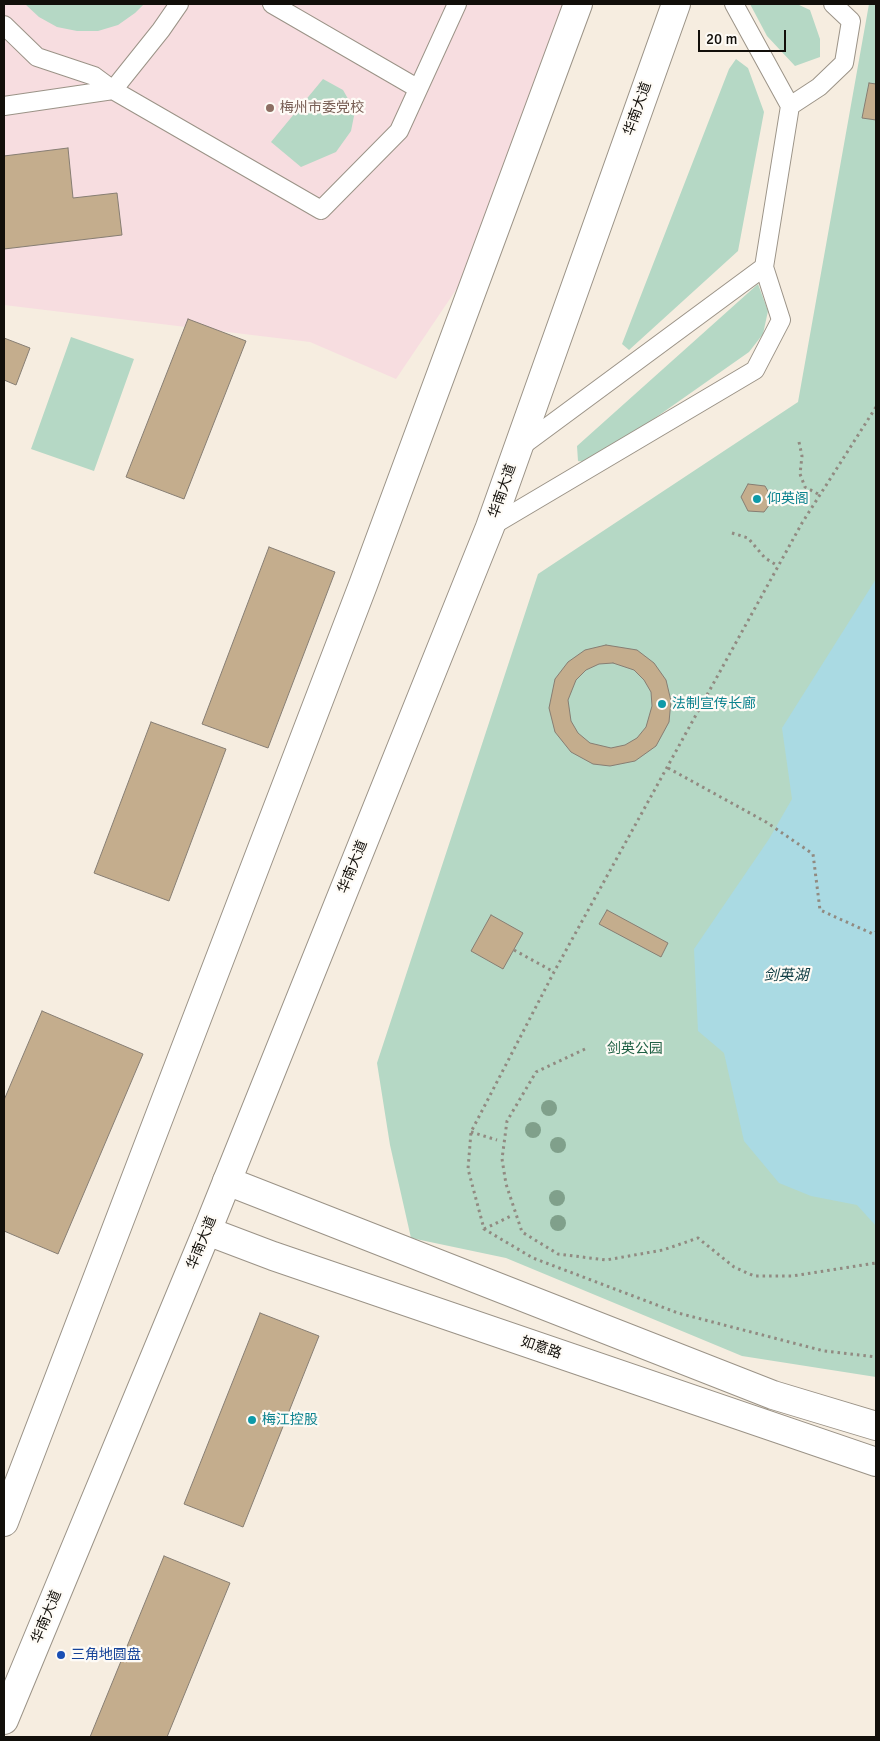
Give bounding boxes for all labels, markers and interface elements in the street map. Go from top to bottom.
scale bar [700,20,788,52]
text: 20 m [706,30,737,48]
street label: 华南大道 [621,80,655,138]
place label: 梅州市委党校 [280,100,364,116]
marker: 梅州市委党校 [264,102,276,114]
street label: 华南大道 [486,462,520,520]
place label: 仰英阁 [767,491,809,507]
marker: 仰英阁 [751,493,763,505]
place label: 法制宣传长廊 [672,696,756,712]
marker: 法制宣传长廊 [656,698,668,710]
street label: 华南大道 [335,838,371,896]
water label: 剑英湖 [764,967,808,985]
park label: 剑英公园 [607,1041,663,1057]
street label: 华南大道 [184,1214,220,1272]
street label: 如意路 [518,1333,564,1363]
place label: 梅江控股 [262,1412,318,1428]
marker: 梅江控股 [246,1414,258,1426]
street label: 华南大道 [28,1588,66,1646]
place label: 三角地圆盘 [71,1647,141,1663]
marker: 三角地圆盘 [55,1649,67,1661]

